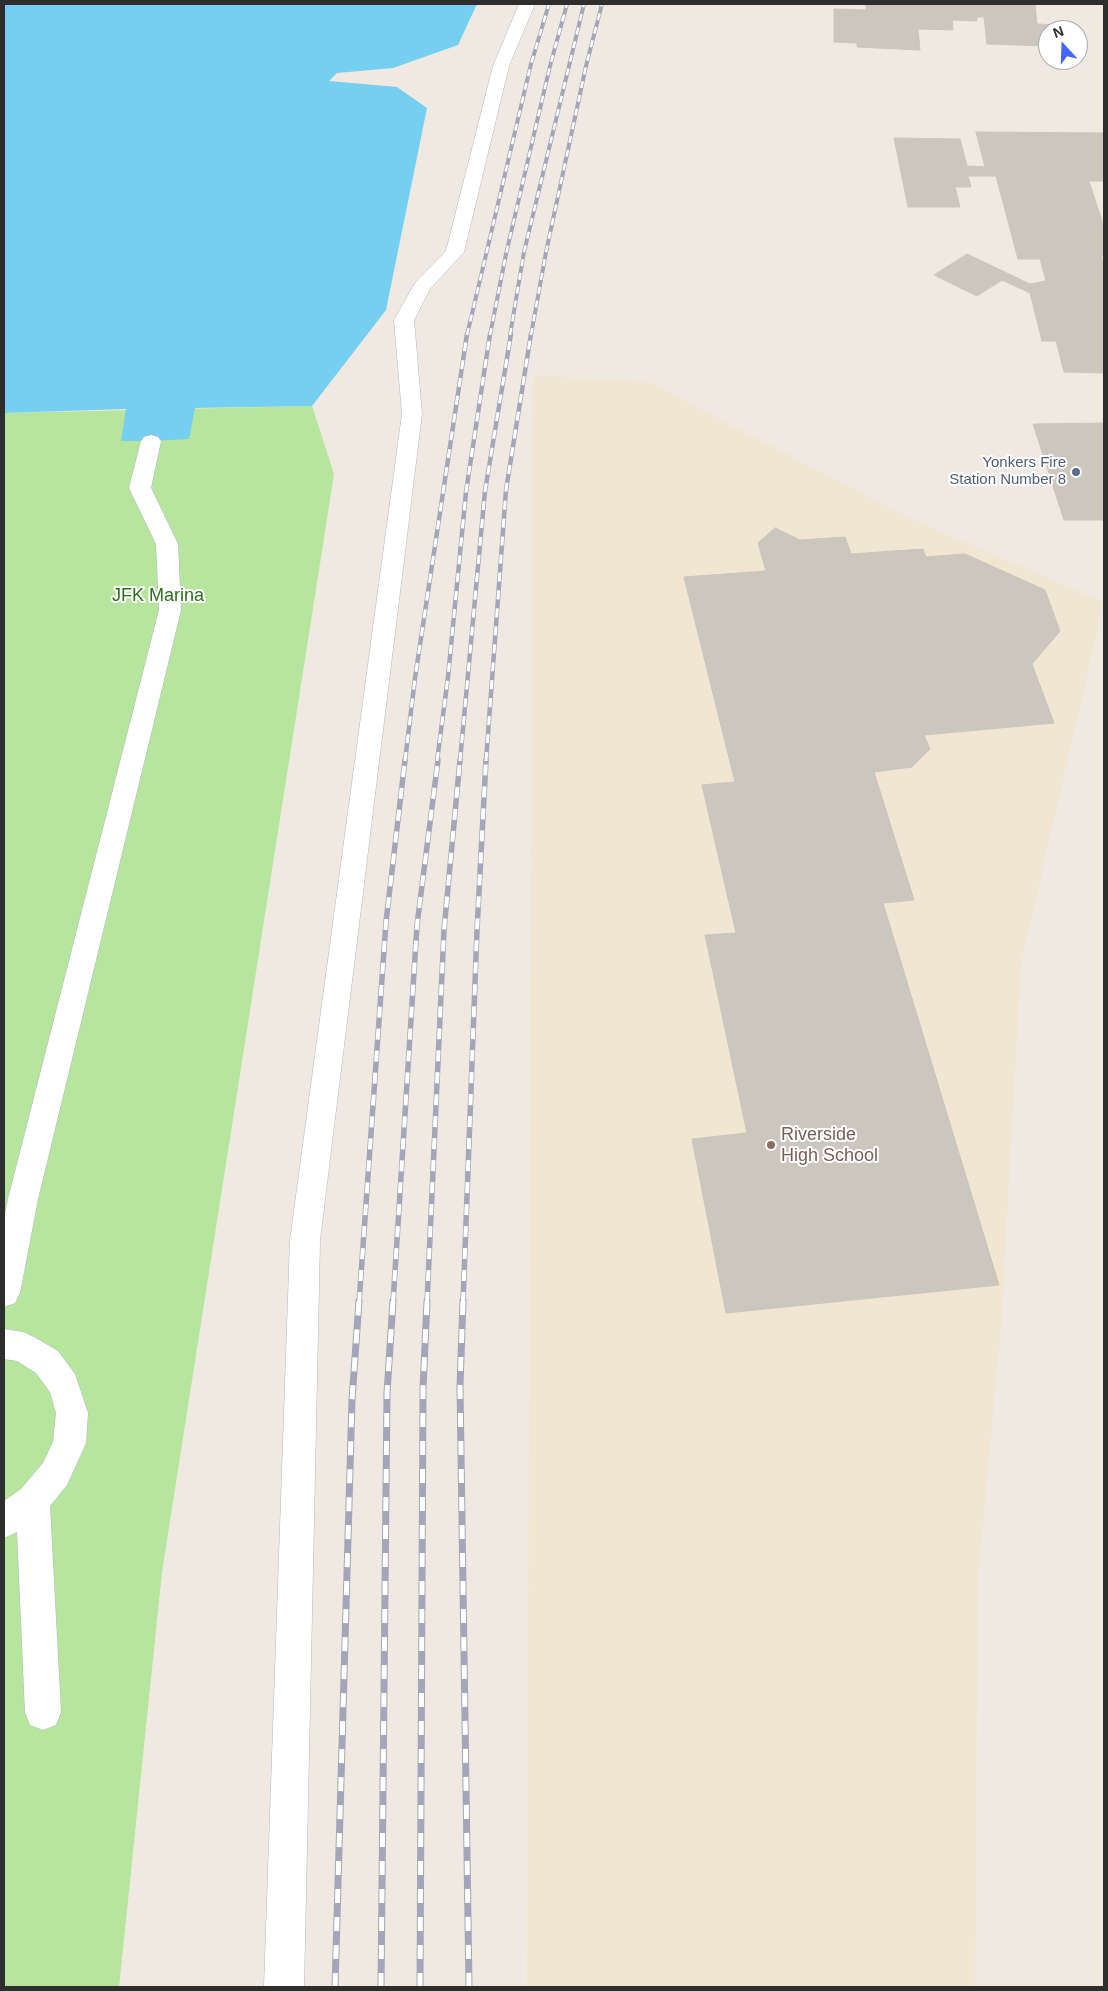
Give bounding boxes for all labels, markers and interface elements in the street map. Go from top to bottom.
north arrow [1038,20,1088,70]
text: N [1051,23,1066,41]
place label: Yonkers Fire Station Number 8 [949,454,1066,489]
marker: Yonkers Fire Station Number 8 [1070,466,1082,478]
park label: JFK Marina [112,585,204,607]
place label: Riverside High School [781,1124,878,1166]
marker: Riverside High School [765,1139,777,1151]

